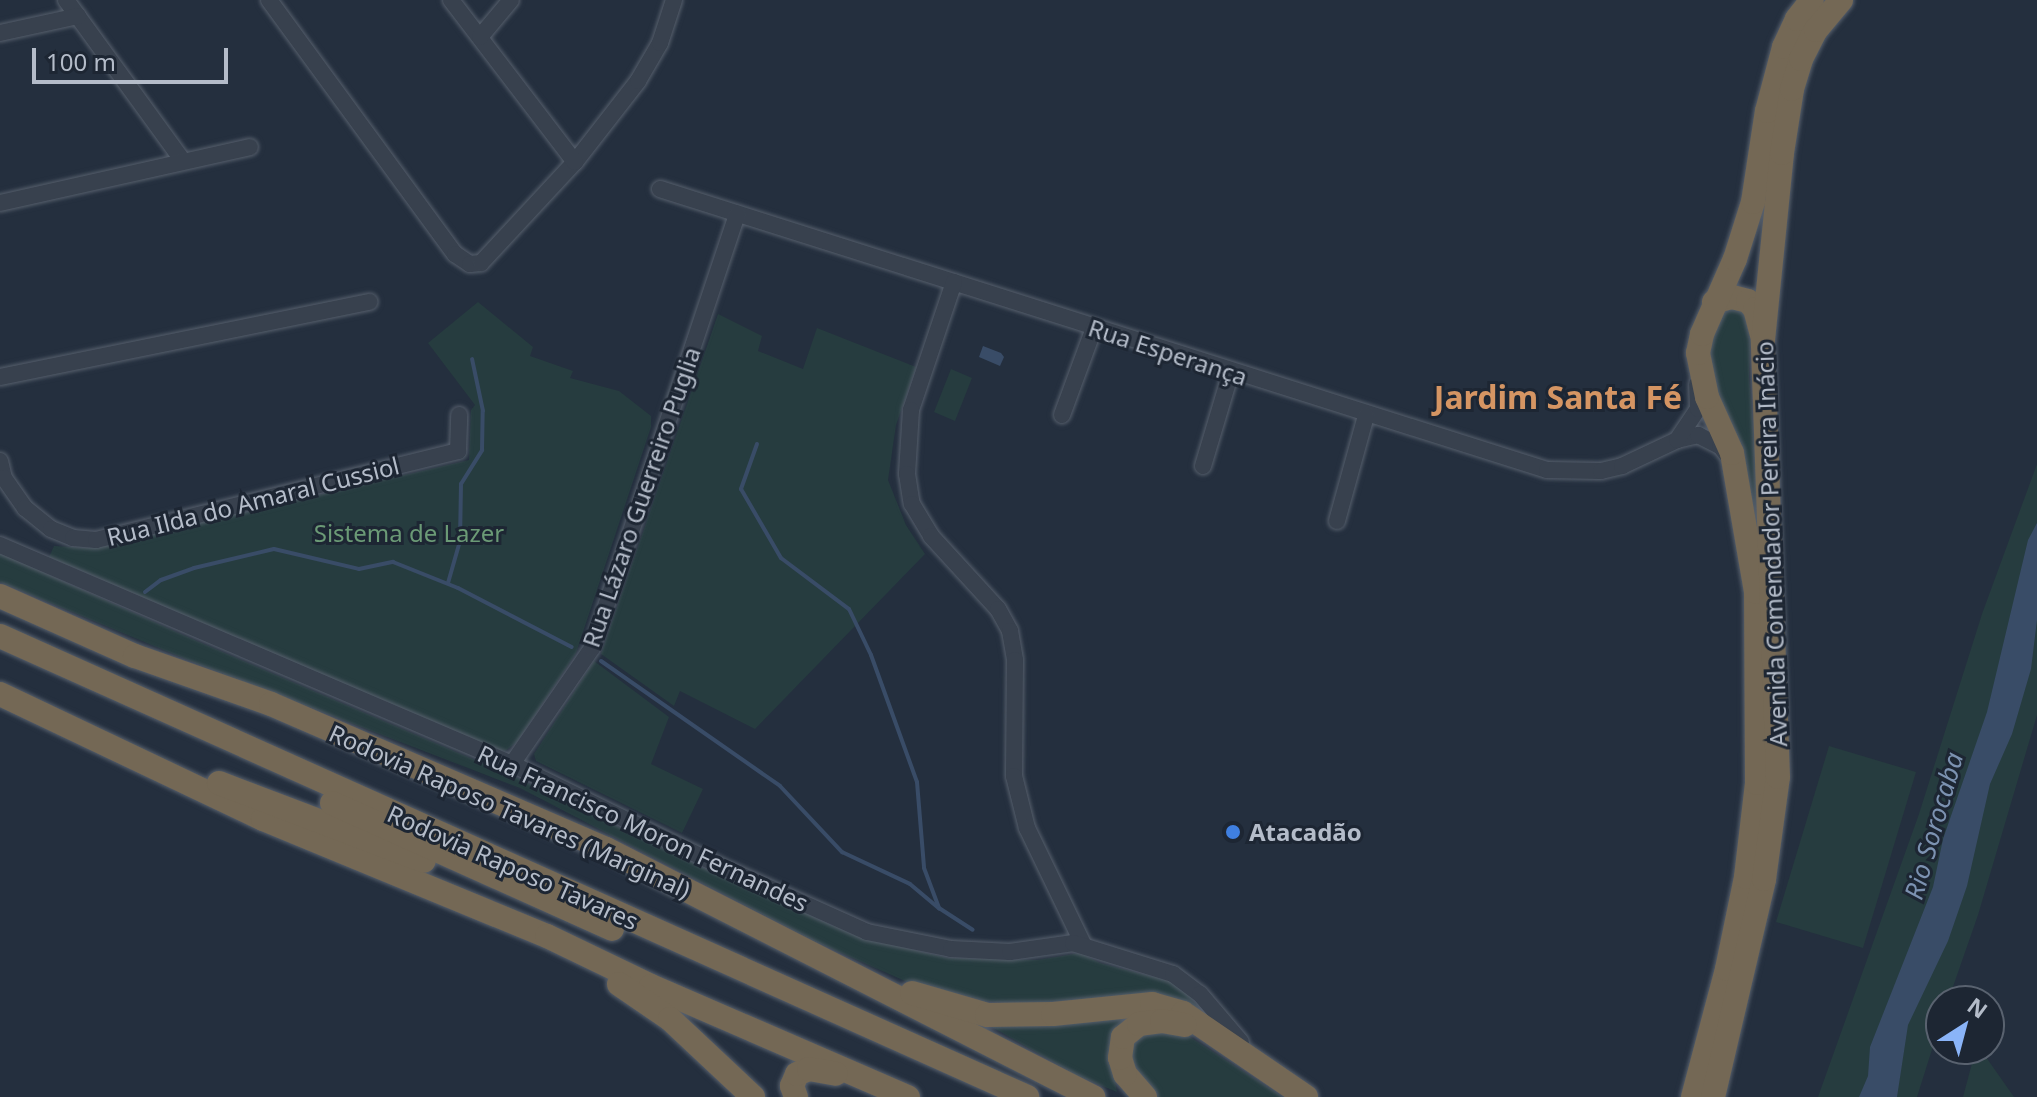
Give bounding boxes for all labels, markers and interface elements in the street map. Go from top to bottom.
scale bar [36,32,232,82]
text: 100 m [46,45,116,78]
street label: Rua Esperança [1085,313,1251,391]
street label: Avenida Comendador Pereira Inácio [1750,341,1792,747]
street label: Rua Lázaro Guerreiro Puglia [576,343,706,651]
district label: Jardim Santa Fé [1434,378,1682,416]
street label: Rua Ilda do Amaral Cussiol [104,451,402,551]
park label: Sistema de Lazer [314,519,504,547]
street label: Rodovia Raposo Tavares (Marginal) [325,718,695,904]
street label: Rua Francisco Moron Fernandes [473,739,813,917]
water label: Rio Sorocaba [1898,749,1970,903]
street label: Rodovia Raposo Tavares [383,799,643,935]
place label: Atacadão [1249,818,1362,846]
marker: Atacadão [1224,823,1242,841]
north arrow [1925,985,2005,1065]
text: N [1962,990,1994,1025]

